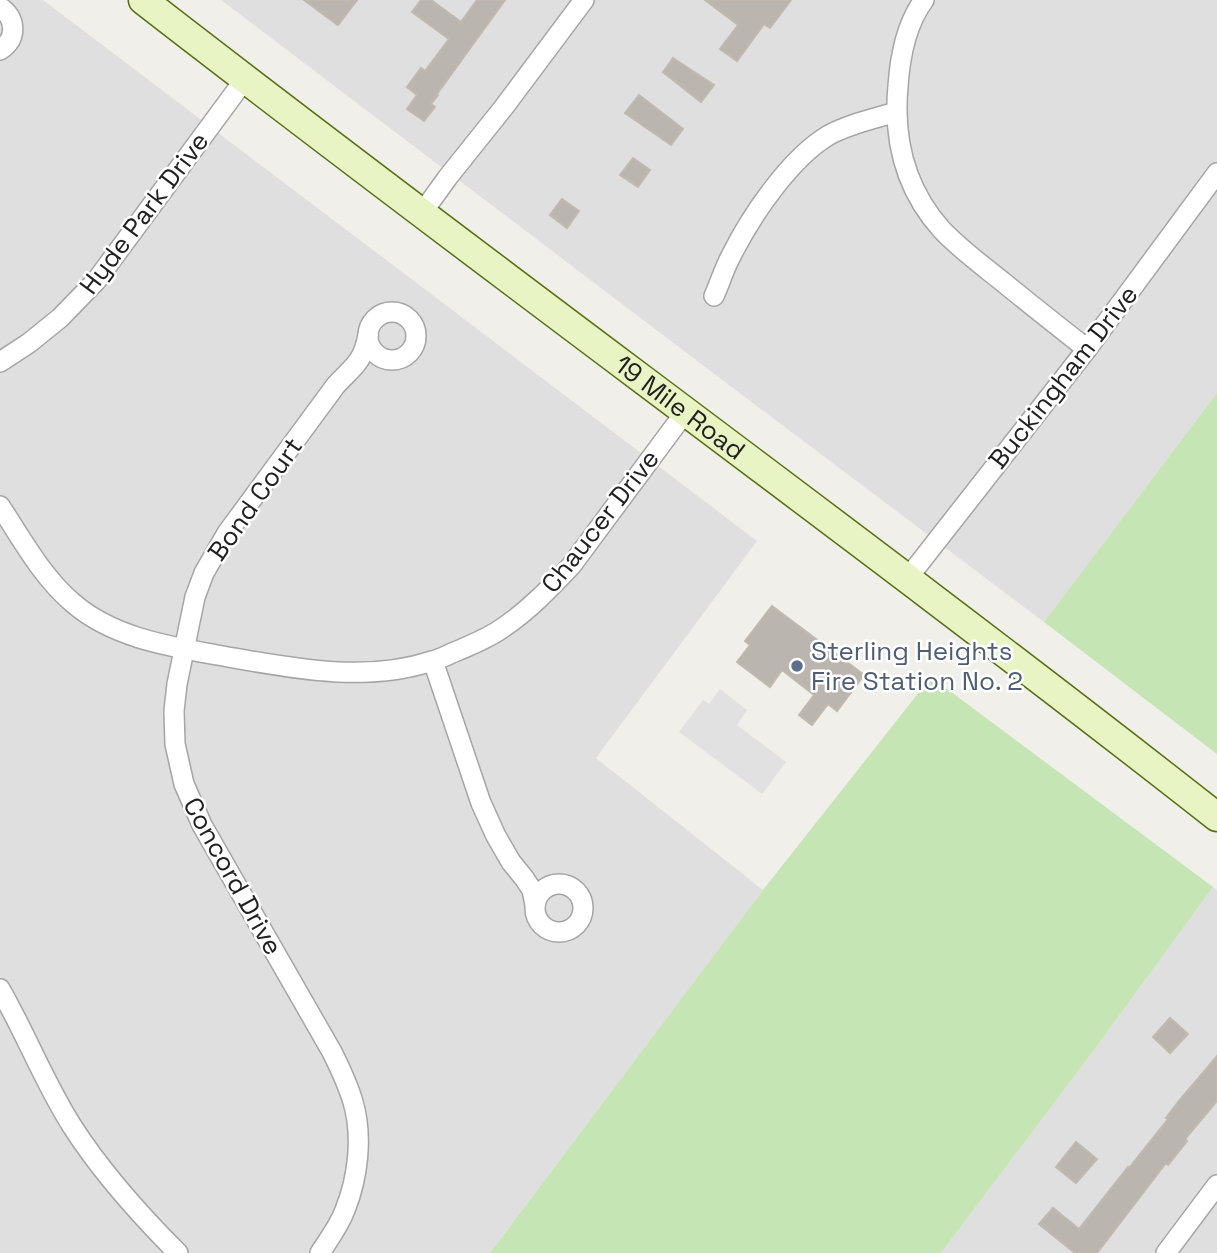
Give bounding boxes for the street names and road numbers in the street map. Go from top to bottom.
street label: Hyde Park Drive [72,125,216,301]
street label: Buckingham Drive [981,278,1145,476]
street label: 19 Mile Road [608,347,752,467]
street label: Bond Court [200,431,310,567]
street label: Chaucer Drive [533,442,667,600]
street label: Concord Drive [176,791,290,961]

